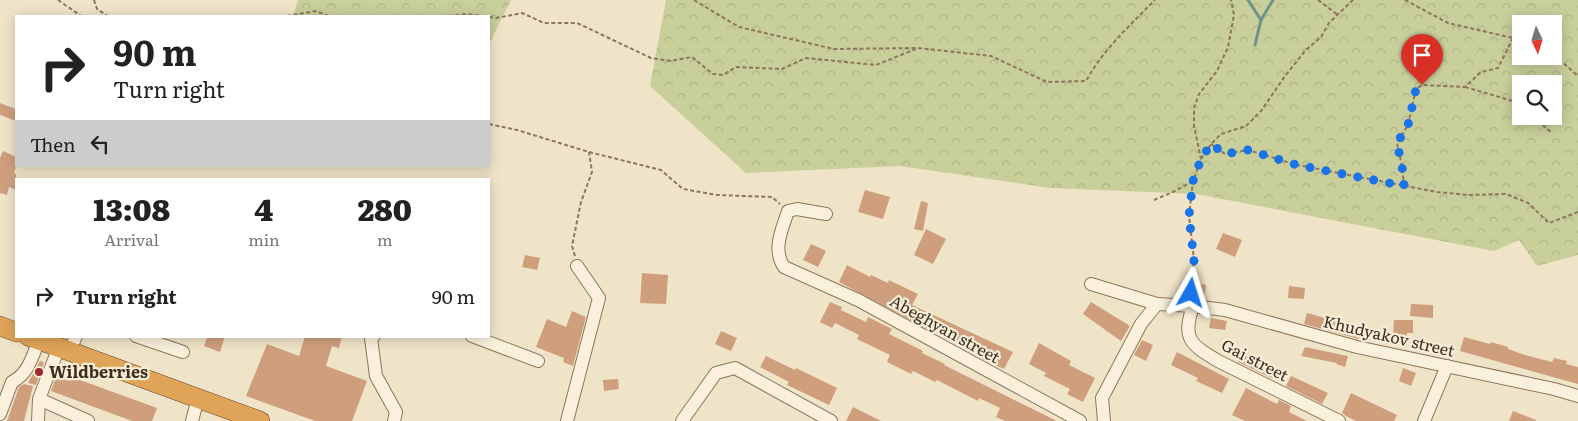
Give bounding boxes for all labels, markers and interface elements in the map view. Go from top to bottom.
north arrow [1512,15,1562,65]
map controls [1512,15,1562,125]
text: 90 m [113,25,197,77]
pin [1401,34,1443,85]
icon: right [30,35,95,100]
icon: arrive [1408,41,1436,69]
text: Turn right [113,72,225,105]
button: search [1512,75,1562,125]
text: Then [30,130,76,158]
icon: left [86,130,114,158]
text: 13:08 [93,186,170,230]
text: 4 [254,186,273,230]
text: 280 [358,186,412,230]
text: Arrival [104,227,159,251]
text: min [248,227,280,251]
text: m [377,227,393,251]
position arrow [1164,266,1216,318]
icon: right [30,282,58,310]
text: Turn right [73,282,177,310]
text: 90 m [432,282,475,310]
street label: Abeghyan street [886,288,1005,369]
street label: Khudyakov street [1321,308,1458,362]
street label: Gai street [1218,332,1294,387]
place label: Wildberries [49,359,148,383]
marker: Wildberries [33,366,45,378]

